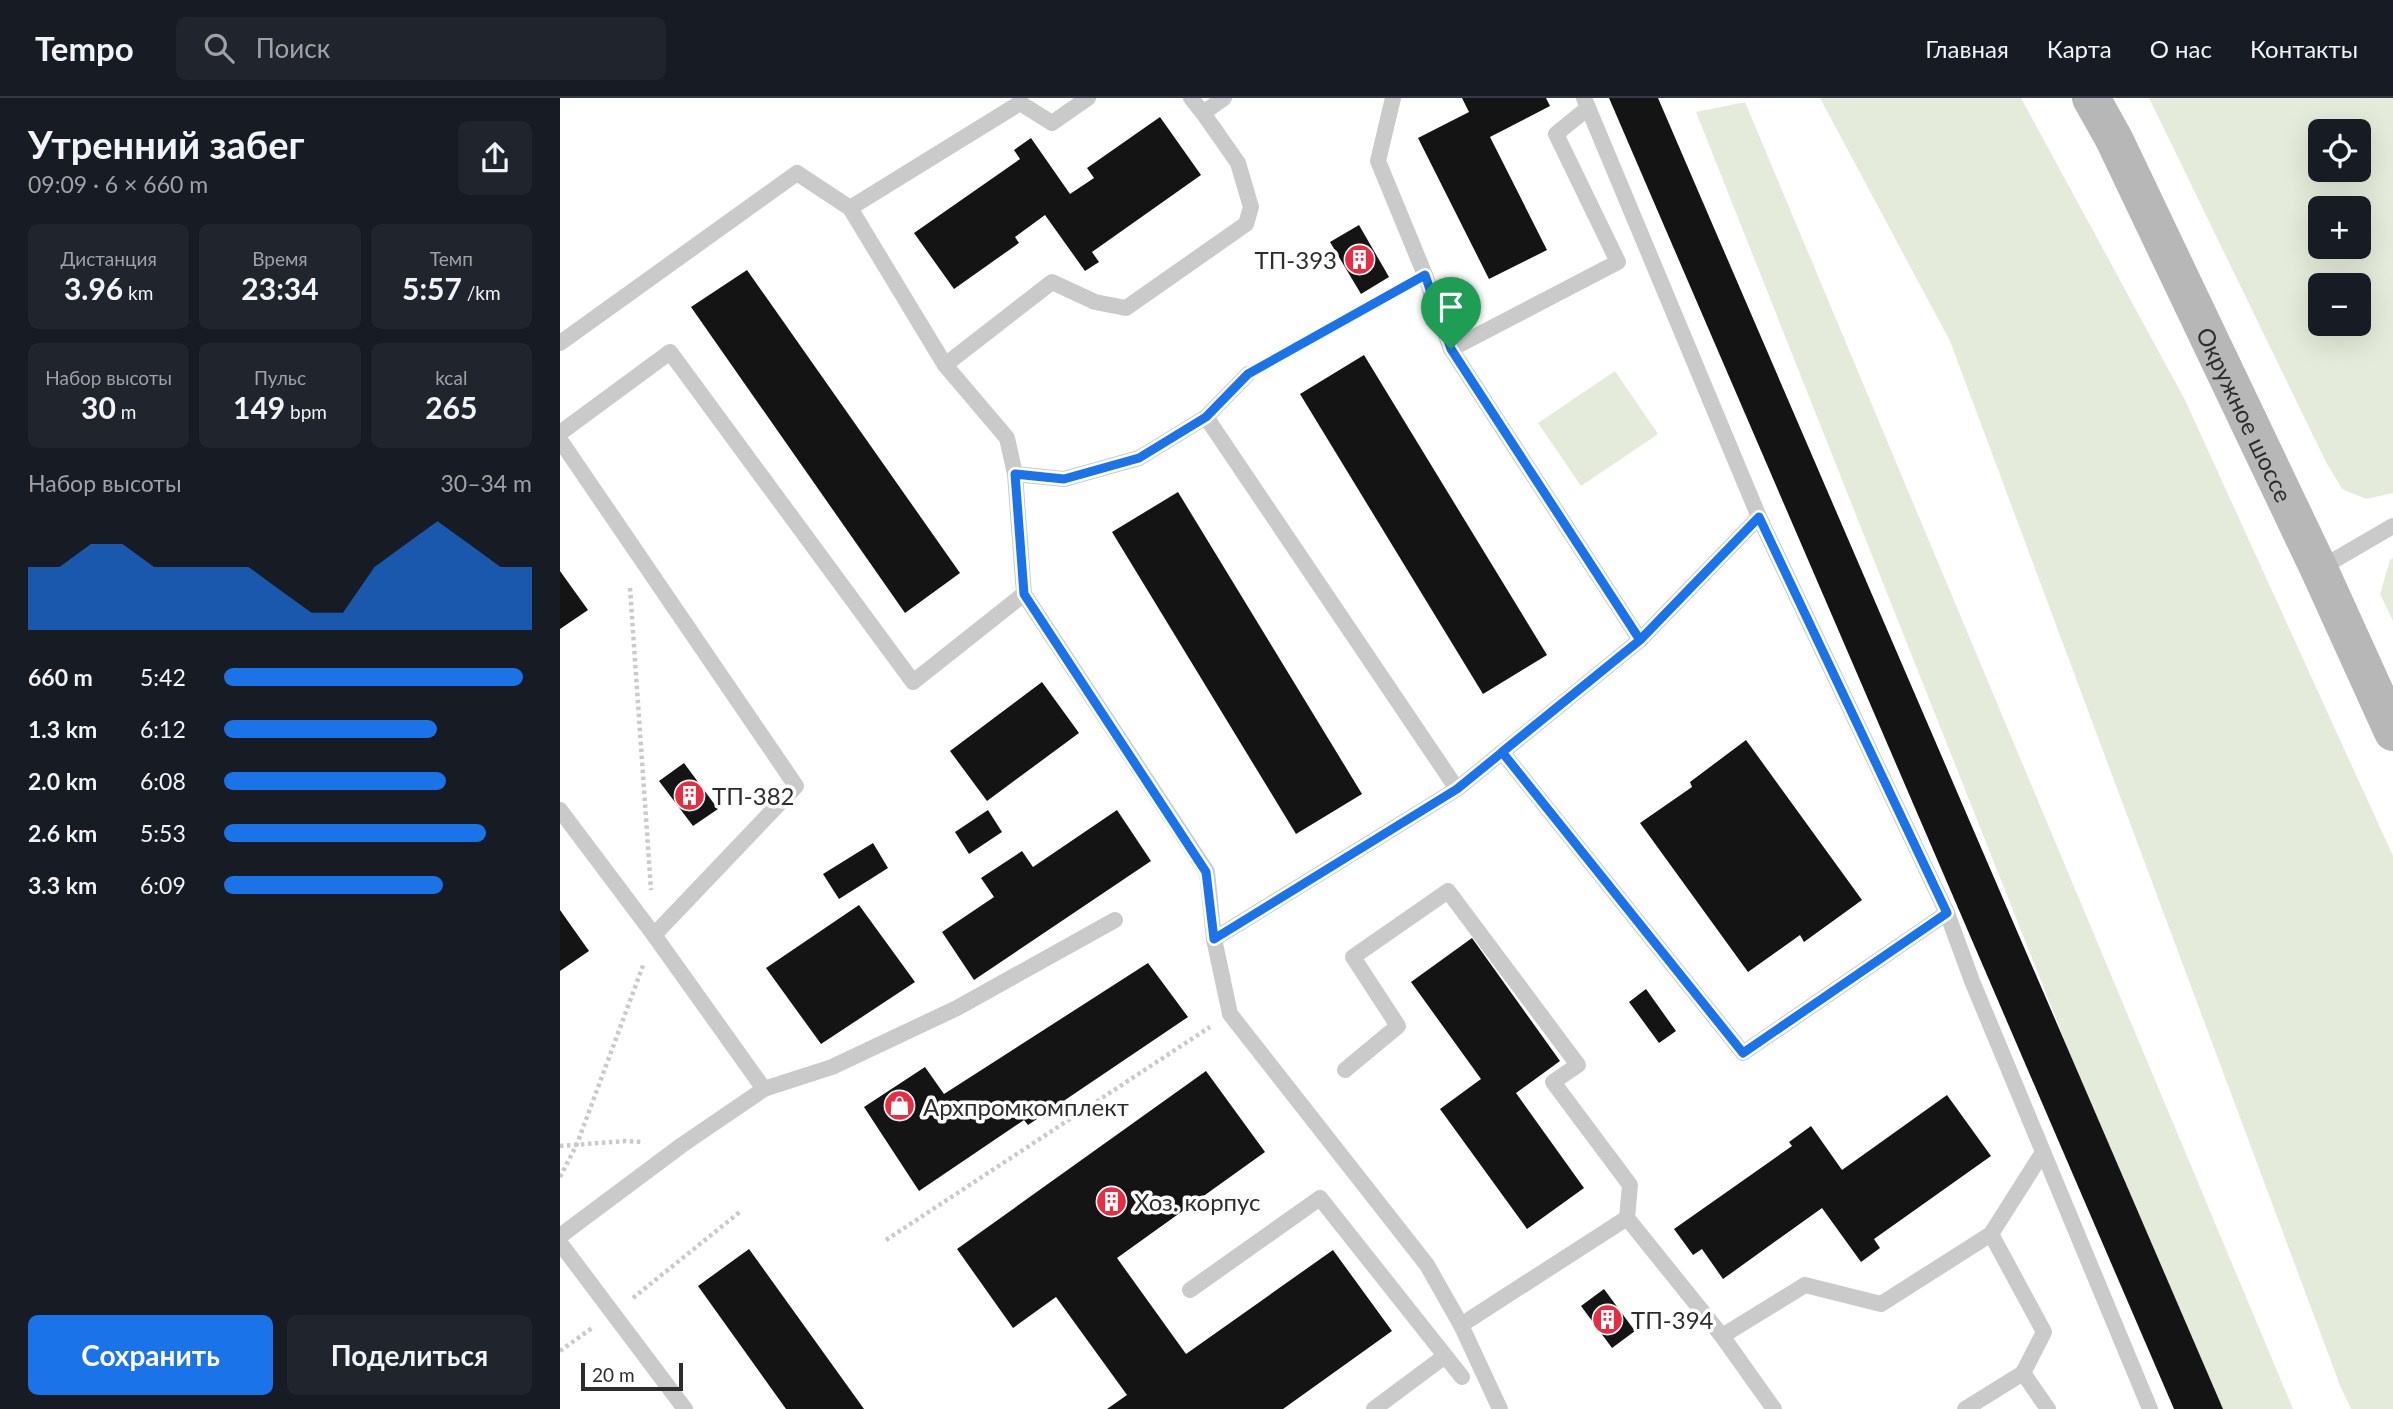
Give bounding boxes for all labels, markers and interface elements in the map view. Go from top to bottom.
search box [176,17,666,80]
text: Tempo [35,28,134,68]
icon: search [200,29,238,67]
text: Поиск [256,32,330,64]
text: Главная [1925,34,2009,63]
text: Карта [2047,34,2112,63]
text: О нас [2150,34,2212,63]
text: Контакты [2250,34,2358,63]
map controls [2308,119,2371,336]
button: locate [2308,119,2371,182]
text: Утренний забег [28,121,305,167]
button: share [458,121,532,195]
text: 09:09 · 6 × 660 m [28,170,208,198]
button: + [2308,196,2371,259]
building icon: ТП-393 [1343,242,1377,276]
place label: ТП-393 [1254,245,1337,274]
text: Дистанция [61,247,157,270]
text: Время [252,247,308,270]
text: Темп [430,247,473,270]
text: 3.96 [64,270,123,306]
text: 23:34 [241,270,319,306]
text: 5:57 [402,270,462,306]
button: − [2308,273,2371,336]
pin [1421,277,1481,349]
text: km [123,281,153,304]
text: /km [462,281,501,304]
icon: arrive [1432,288,1470,326]
street label: Окружное шоссе [2191,322,2299,506]
text: Набор высоты [45,366,172,389]
text: Пульс [254,366,306,389]
text: kcal [435,366,467,389]
text: 30 [81,389,116,425]
text: 149 [233,389,285,425]
text: 265 [425,389,477,425]
text: m [116,400,136,423]
text: bpm [285,400,327,423]
text: Набор высоты [28,469,182,497]
text: 30–34 m [440,469,532,497]
text: 660 m [28,663,93,691]
text: 5:42 [140,663,186,691]
text: 1.3 km [28,715,97,743]
text: 6:12 [140,715,186,743]
text: 2.0 km [28,767,97,795]
text: 6:08 [140,767,186,795]
building icon: ТП-382 [672,778,706,812]
place label: ТП-382 [712,781,795,810]
text: 2.6 km [28,819,97,847]
text: 5:53 [140,819,186,847]
text: 3.3 km [28,871,97,899]
text: 6:09 [140,871,186,899]
shop icon: Архпромкомплект [883,1089,917,1123]
place label: Архпромкомплект [923,1092,1129,1121]
building icon: Хоз. корпус [1094,1184,1128,1218]
place label: Хоз. корпус [1134,1187,1261,1216]
building icon: ТП-394 [1591,1302,1625,1336]
place label: ТП-394 [1631,1305,1714,1334]
button: Сохранить [28,1315,273,1395]
button: Поделиться [287,1315,532,1395]
scale bar [581,1360,682,1392]
text: 20 m [592,1363,635,1386]

